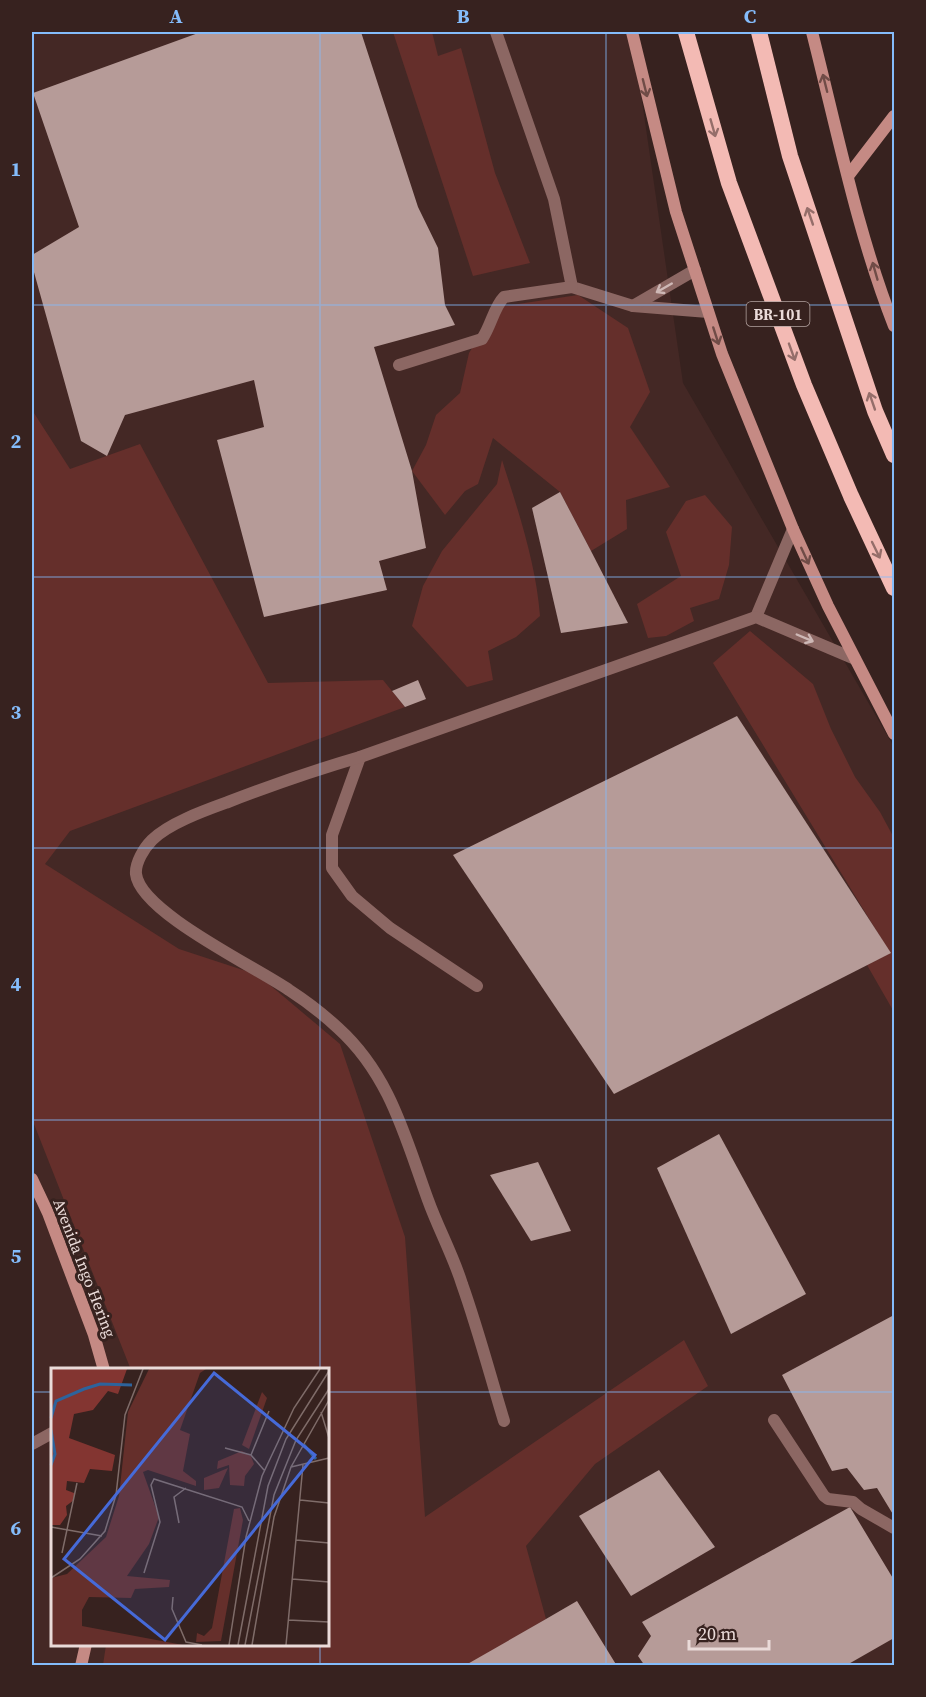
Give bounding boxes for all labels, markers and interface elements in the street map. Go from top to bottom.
text: A [169,2,183,30]
text: B [456,2,470,30]
text: C [744,2,756,30]
one-way arrow [819,74,831,93]
one-way arrow [639,79,651,98]
one-way arrow [708,118,719,137]
text: 1 [11,155,21,183]
one-way arrow [804,207,815,226]
one-way arrow [869,262,880,281]
one-way arrow [656,282,673,294]
road number: BR-101 [746,302,810,326]
one-way arrow [711,326,722,345]
one-way arrow [787,342,798,361]
one-way arrow [866,392,877,411]
text: 2 [11,427,22,455]
one-way arrow [871,541,883,559]
one-way arrow [800,546,812,564]
one-way arrow [796,633,814,644]
text: 3 [11,698,22,726]
text: 4 [11,970,22,998]
street label: Avenida Ingo Hering [48,1195,122,1341]
text: 5 [11,1242,22,1270]
inset map [51,1368,328,1646]
text: 6 [11,1514,22,1542]
scale bar [689,1613,768,1651]
text: 20 m [698,1621,736,1646]

